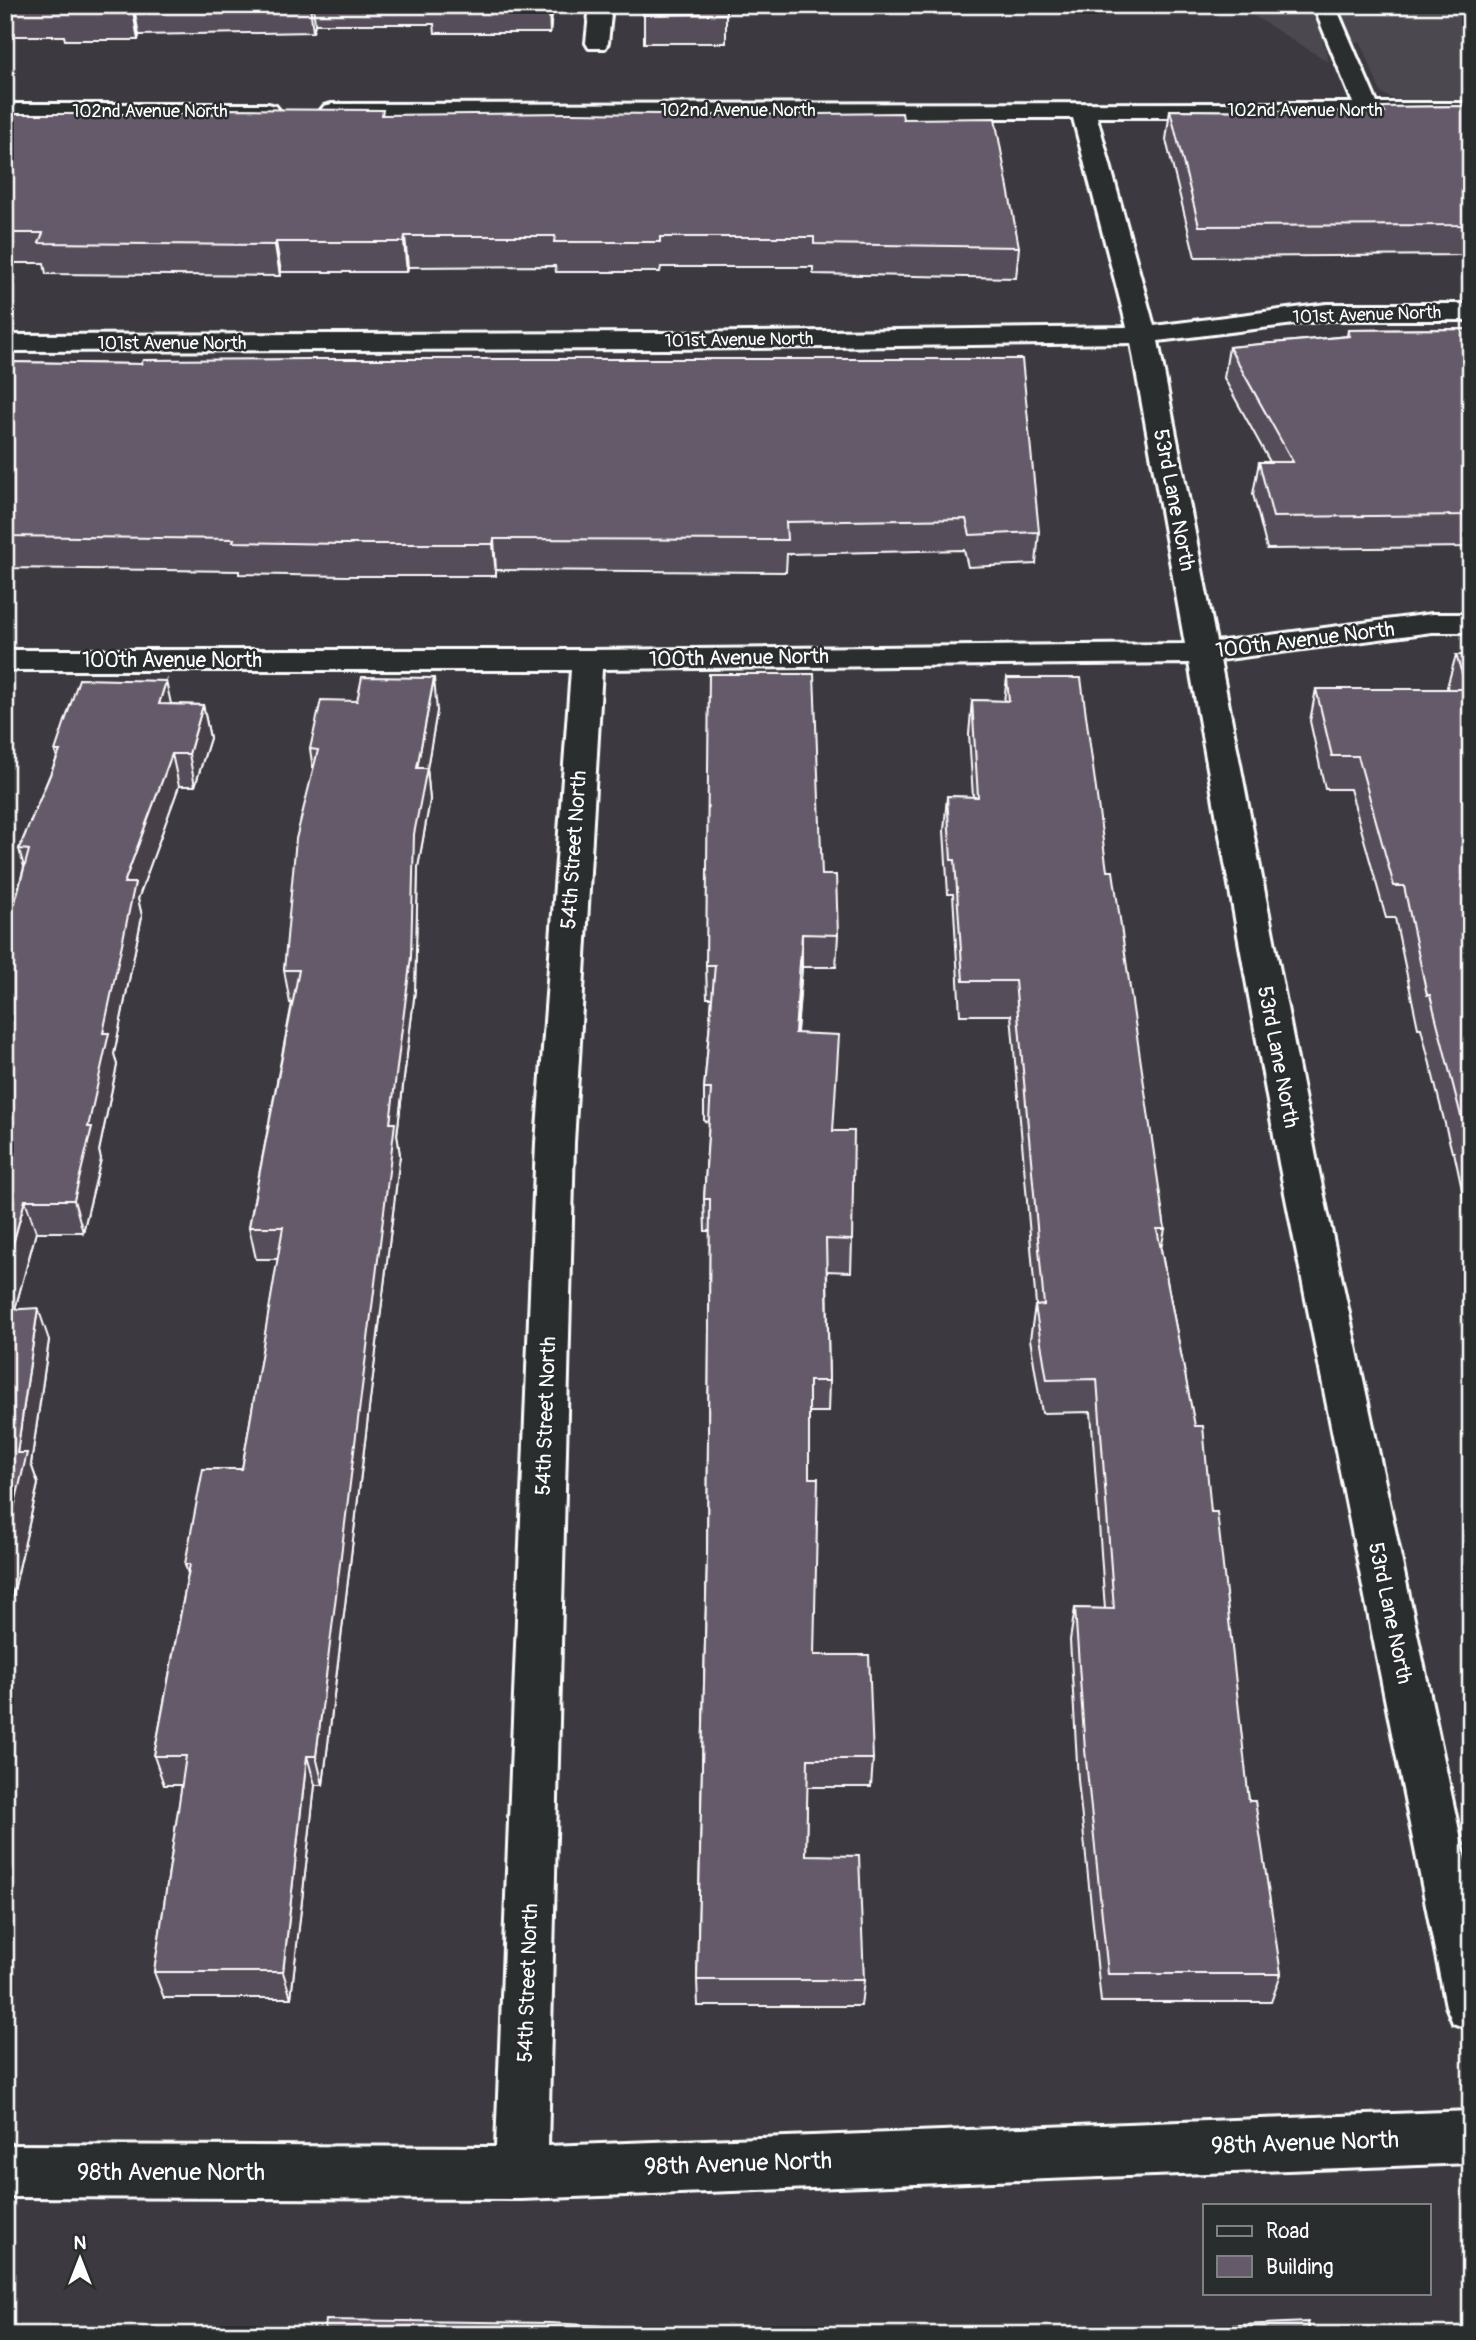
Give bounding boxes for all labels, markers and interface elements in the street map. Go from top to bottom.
street label: 102nd Avenue North [660,99,816,122]
street label: 102nd Avenue North [1227,99,1383,122]
street label: 102nd Avenue North [72,100,228,123]
street label: 101st Avenue North [1292,301,1442,329]
street label: 101st Avenue North [664,327,814,353]
street label: 101st Avenue North [98,332,246,355]
street label: 53rd Lane North [1147,427,1201,573]
street label: 100th Avenue North [1214,616,1396,664]
street label: 100th Avenue North [649,643,829,673]
street label: 100th Avenue North [82,647,262,674]
street label: 54th Street North [555,770,593,930]
street label: 53rd Lane North [1251,984,1305,1130]
street label: 54th Street North [530,1336,562,1496]
street label: 53rd Lane North [1362,1540,1418,1686]
street label: 54th Street North [512,1903,544,2063]
street label: 98th Avenue North [1210,2125,1400,2161]
street label: 98th Avenue North [643,2146,833,2182]
street label: 98th Avenue North [77,2158,265,2187]
legend [1203,2204,1430,2294]
text: Road [1266,2218,1310,2245]
north arrow [46,2224,116,2294]
text: N [74,2231,87,2255]
text: Building [1266,2254,1333,2281]

